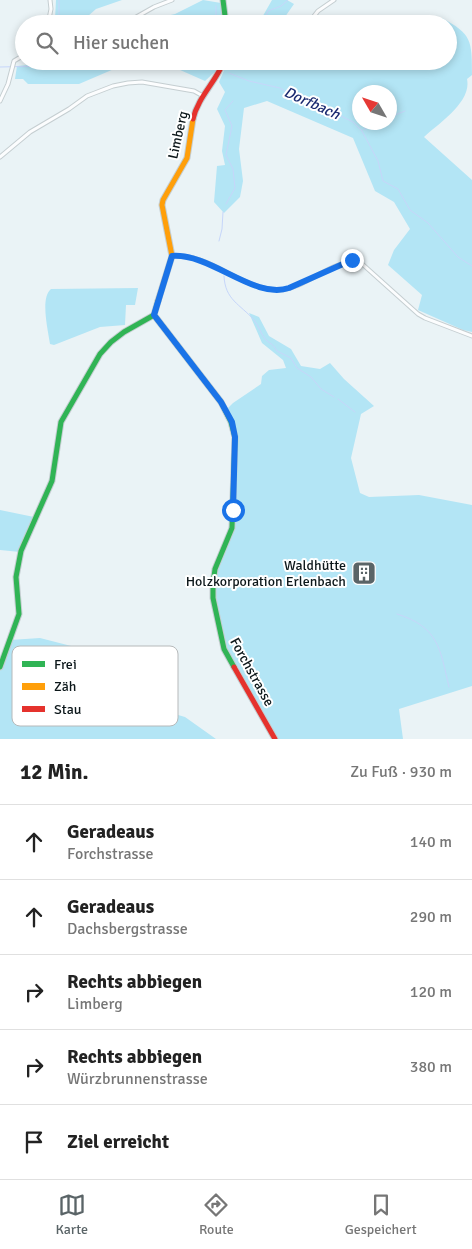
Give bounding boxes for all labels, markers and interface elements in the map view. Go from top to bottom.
search box [15,15,457,70]
icon: search [33,29,61,57]
text: Hier suchen [73,31,169,55]
water label: Dorfbach [281,83,343,124]
north arrow [352,85,397,130]
street label: Limberg [164,109,192,161]
route end [341,249,364,272]
route start [222,499,245,522]
place label: Waldhütte Holzkorporation Erlenbach [186,557,346,590]
building icon: Waldhütte Holzkorporation Erlenbach [351,560,377,586]
street label: Forchstrasse [226,635,278,709]
legend [12,646,178,726]
text: Frei [54,656,77,673]
text: Zäh [54,678,76,695]
text: Stau [54,701,81,718]
text: 12 Min. [20,759,89,785]
text: Zu Fuß · 930 m [350,762,452,782]
text: Geradeaus [67,820,154,844]
icon: ahead [20,828,48,856]
text: 140 m [410,832,452,852]
text: Forchstrasse [67,844,154,864]
text: Geradeaus [67,895,154,919]
icon: ahead [20,903,48,931]
text: 290 m [410,907,452,927]
text: Dachsbergstrasse [67,919,188,939]
text: Rechts abbiegen [67,970,202,994]
icon: right [20,978,48,1006]
text: 120 m [410,982,452,1002]
text: Limberg [67,994,123,1014]
text: Rechts abbiegen [67,1045,202,1069]
icon: right [20,1053,48,1081]
text: 380 m [410,1057,452,1077]
text: Würzbrunnenstrasse [67,1069,208,1089]
icon: arrive [20,1128,48,1156]
text: Ziel erreicht [67,1130,169,1154]
tab: Karte [55,1191,88,1238]
tab: Route [199,1191,234,1238]
tab: Gespeichert [345,1191,417,1238]

